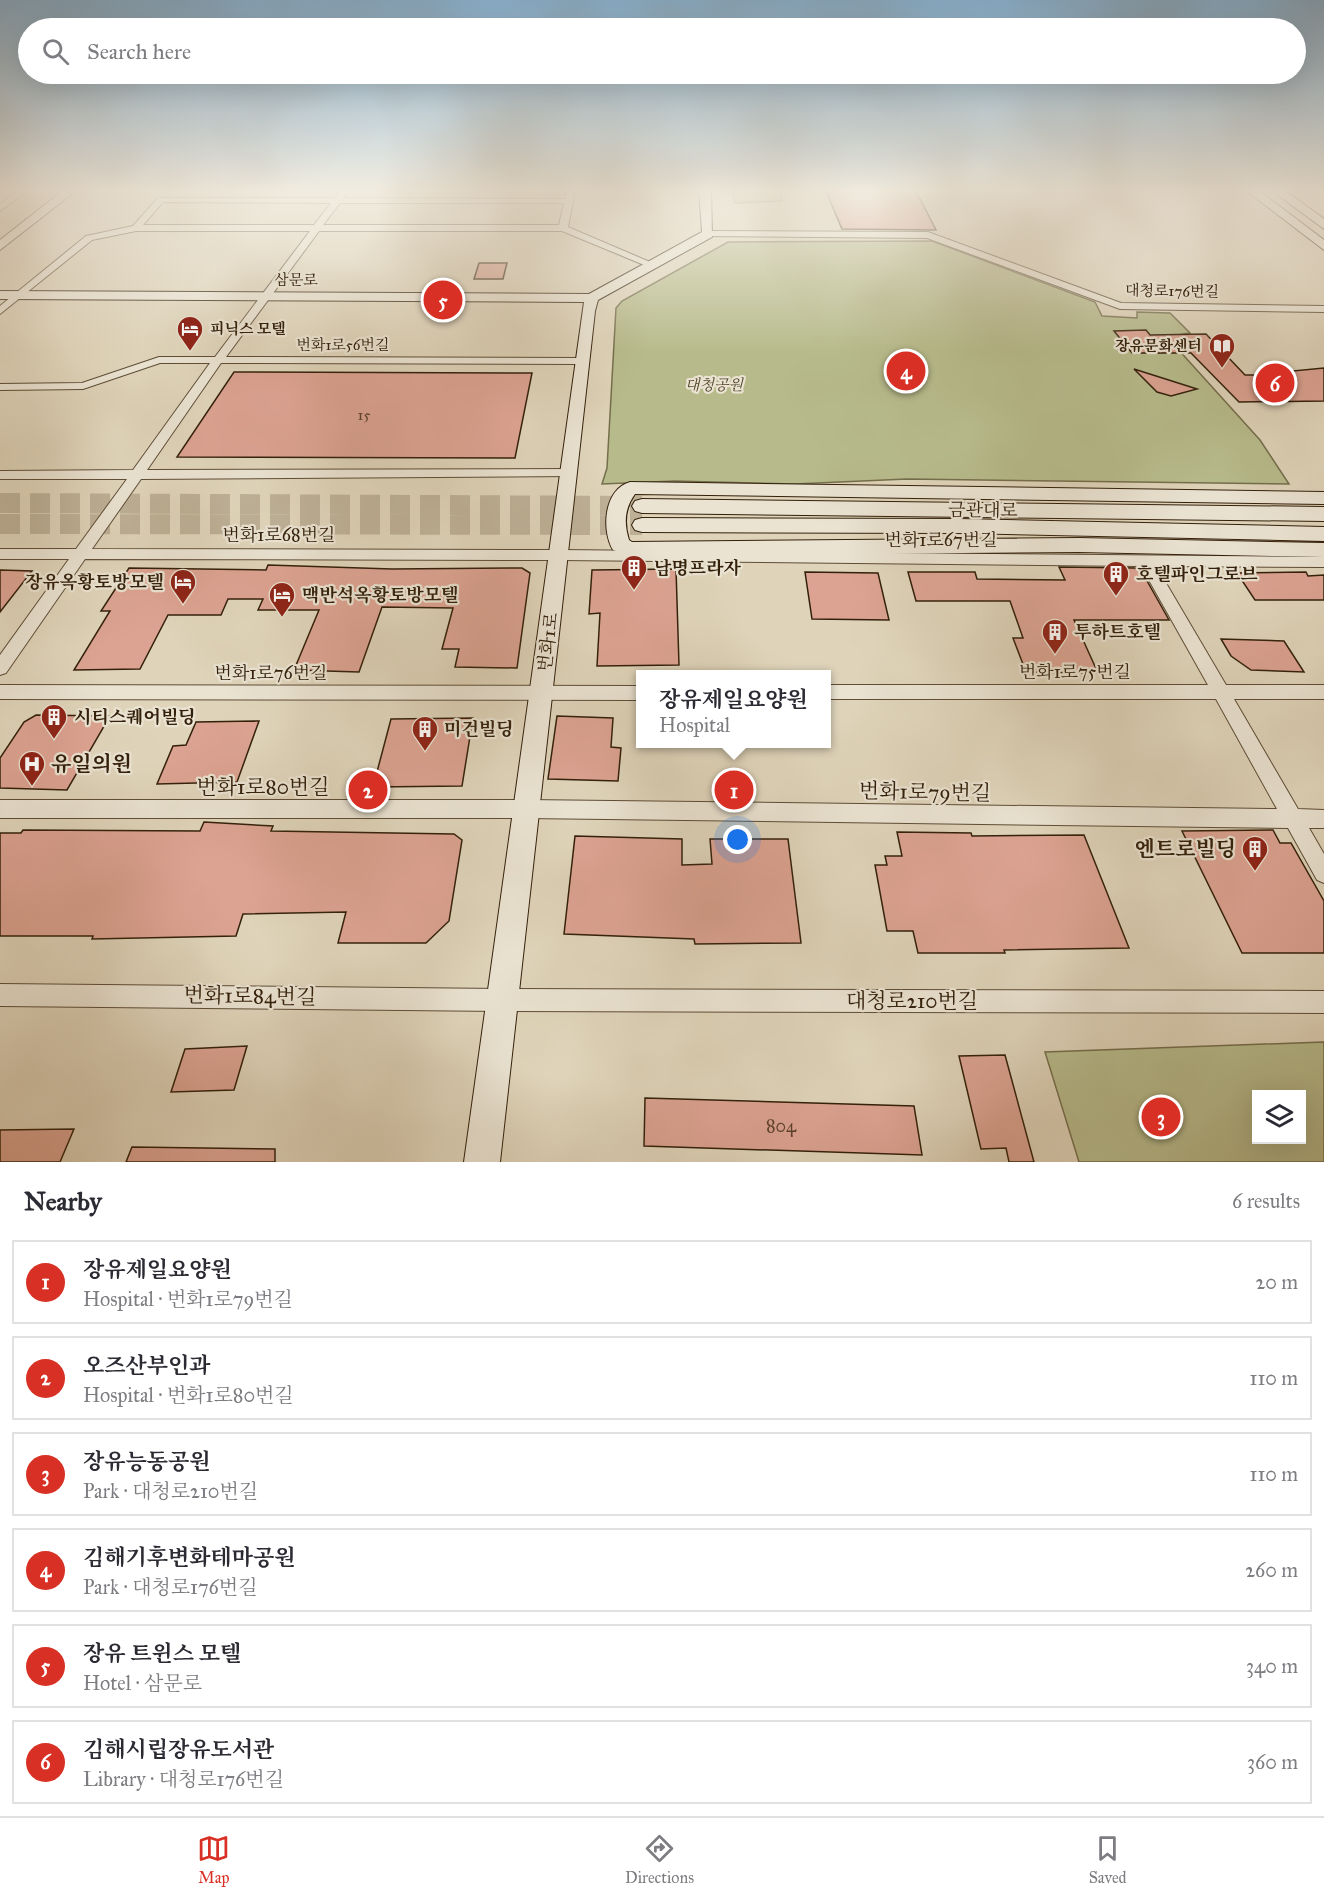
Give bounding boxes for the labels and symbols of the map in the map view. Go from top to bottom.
street label: 삼문로 [274,271,318,289]
pin: 5 [424,278,462,322]
street label: 대청로176번길 [1125,281,1219,301]
hotel icon: 피닉스 모텔 [175,314,205,352]
place label: 피닉스 모텔 [210,320,286,338]
library icon: 장유문화센터 [1207,331,1237,369]
street label: 번화1로56번길 [296,336,390,354]
place label: 장유문화센터 [1115,337,1202,355]
pin: 4 [886,348,926,394]
pin: 6 [1256,360,1294,406]
park label: 대청공원 [685,376,744,394]
house number: 15 [358,406,370,424]
street label: 금관대로 [948,498,1018,522]
street label: 번화1로68번길 [223,524,335,546]
street label: 번화1로67번길 [885,529,997,551]
building icon: 남명프라자 [619,553,649,591]
place label: 남명프라자 [654,557,742,579]
building icon: 호텔파인그로브 [1101,559,1131,597]
place label: 호텔파인그로브 [1136,563,1258,585]
hotel icon: 장유옥황토방모텔 [168,567,198,605]
place label: 장유옥황토방모텔 [25,571,164,593]
hotel icon: 맥반석옥황토방모텔 [267,580,297,618]
place label: 맥반석옥황토방모텔 [302,584,459,606]
street label: 번화1로 [533,611,563,673]
building icon: 투하트호텔 [1040,617,1070,655]
place label: 투하트호텔 [1074,621,1161,643]
street label: 번화1로75번길 [1019,661,1131,683]
street label: 번화1로76번길 [215,662,327,684]
building icon: 시티스퀘어빌딩 [39,702,69,740]
place label: 시티스퀘어빌딩 [74,706,196,728]
building icon: 미건빌딩 [410,714,440,752]
place label: 미건빌딩 [444,718,514,740]
hospital icon: 유일의원 [17,749,47,787]
place label: 유일의원 [51,751,132,777]
pin: 2 [348,768,388,812]
pin: 1 [714,768,754,812]
street label: 번화1로80번길 [196,774,330,800]
street label: 번화1로79번길 [859,778,991,806]
your location [723,825,752,854]
building icon: 엔트로빌딩 [1240,834,1270,872]
place label: 엔트로빌딩 [1135,836,1236,862]
street label: 번화1로84번길 [183,982,317,1010]
street label: 대청로210번길 [846,988,978,1014]
pin: 3 [1142,1094,1180,1140]
house number: 804 [766,1115,797,1137]

